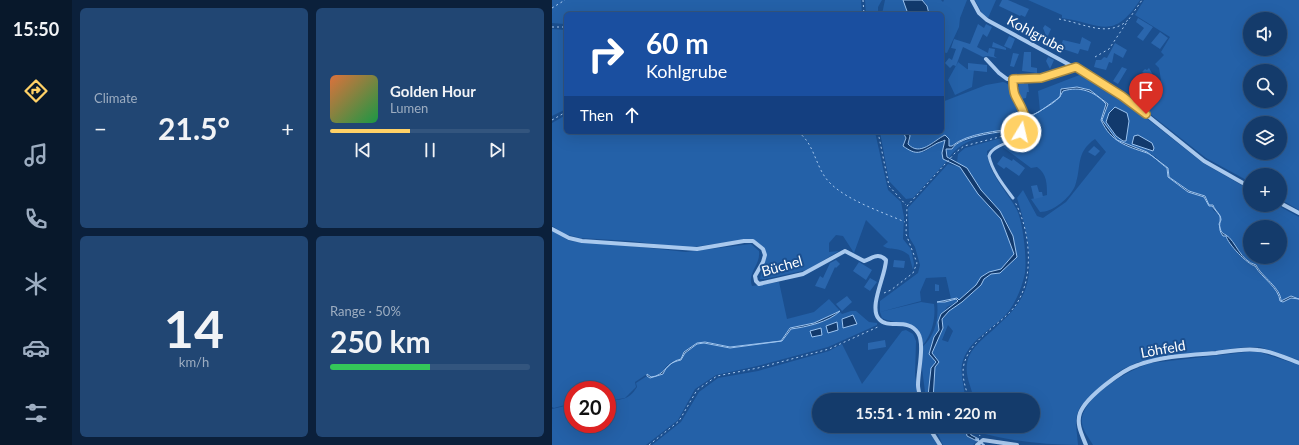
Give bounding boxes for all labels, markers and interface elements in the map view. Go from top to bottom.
street label: Kohlgrube [1004,11,1068,56]
map controls [1243,12,1287,264]
button: sound [1243,12,1287,56]
text: 15:50 [13,18,59,40]
text: 60 m [646,26,709,60]
icon: right [580,28,632,80]
text: Kohlgrube [646,60,727,82]
button: search [1243,64,1287,108]
pin [1129,73,1163,114]
icon: directions [22,77,50,105]
icon: arrive [1135,79,1157,101]
text: Golden Hour [390,82,476,100]
text: Climate [94,90,137,106]
text: Lumen [390,100,428,116]
icon: ahead [621,104,643,126]
text: Then [580,106,613,124]
text: 21.5° [158,110,230,146]
position arrow [1000,111,1042,153]
text: − [94,115,107,142]
text: + [281,115,294,142]
button: layers [1243,116,1287,160]
icon: previous [352,139,374,161]
icon: pause [419,139,441,161]
icon: next [486,139,508,161]
icon: music [22,141,50,169]
button: + [1243,168,1287,212]
icon: phone [22,205,50,233]
button: − [1243,220,1287,264]
street label: Büchel [759,252,804,279]
icon: climate [22,270,50,298]
text: 14 [164,297,224,359]
text: Range · 50% [330,303,401,319]
text: 250 km [330,323,431,359]
icon: car [22,334,50,362]
street label: Löhfeld [1139,336,1187,361]
text: km/h [179,354,209,370]
speed limit sign: 20 [564,381,616,433]
icon: filters [22,399,50,427]
text: 15:51 · 1 min · 220 m [856,404,996,422]

